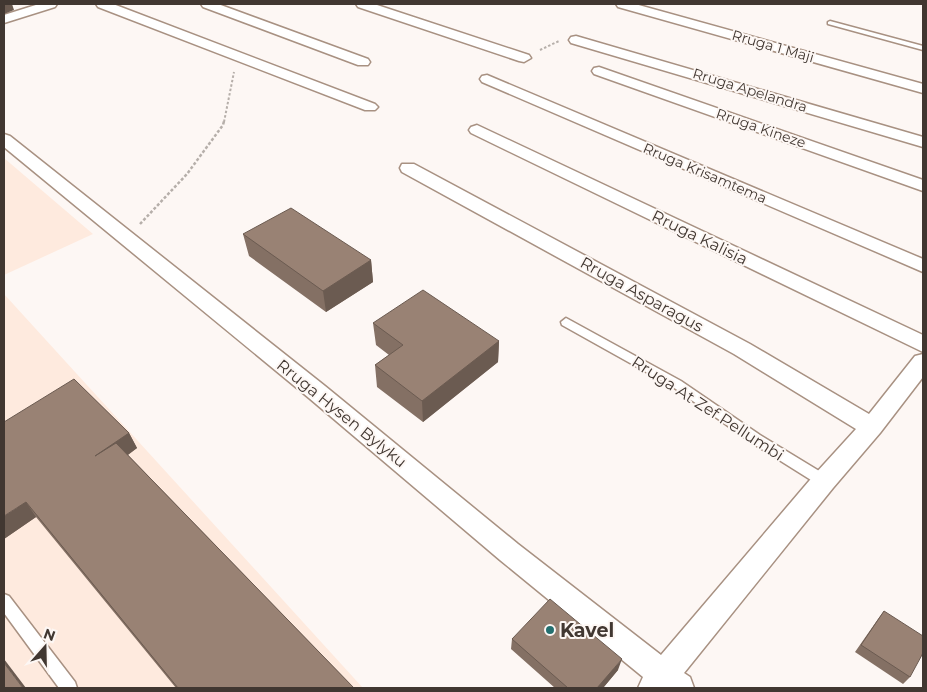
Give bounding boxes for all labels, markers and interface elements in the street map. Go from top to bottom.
street label: Rruga 1 Maji [730,26,816,66]
street label: Rruga Apelandra [690,64,810,116]
street label: Rruga Kineze [714,104,808,152]
street label: Rruga Krisamtema [640,139,770,207]
street label: Rruga Kalisia [649,206,751,269]
street label: Rruga Asparagus [577,253,707,336]
street label: Rruga At Zef Pellumbi [628,352,787,465]
street label: Rruga Hysen Bylyku [273,355,410,471]
place label: Kavel [560,619,614,642]
north arrow [20,622,70,672]
text: N [41,624,58,645]
marker: Kavel [544,624,556,636]

